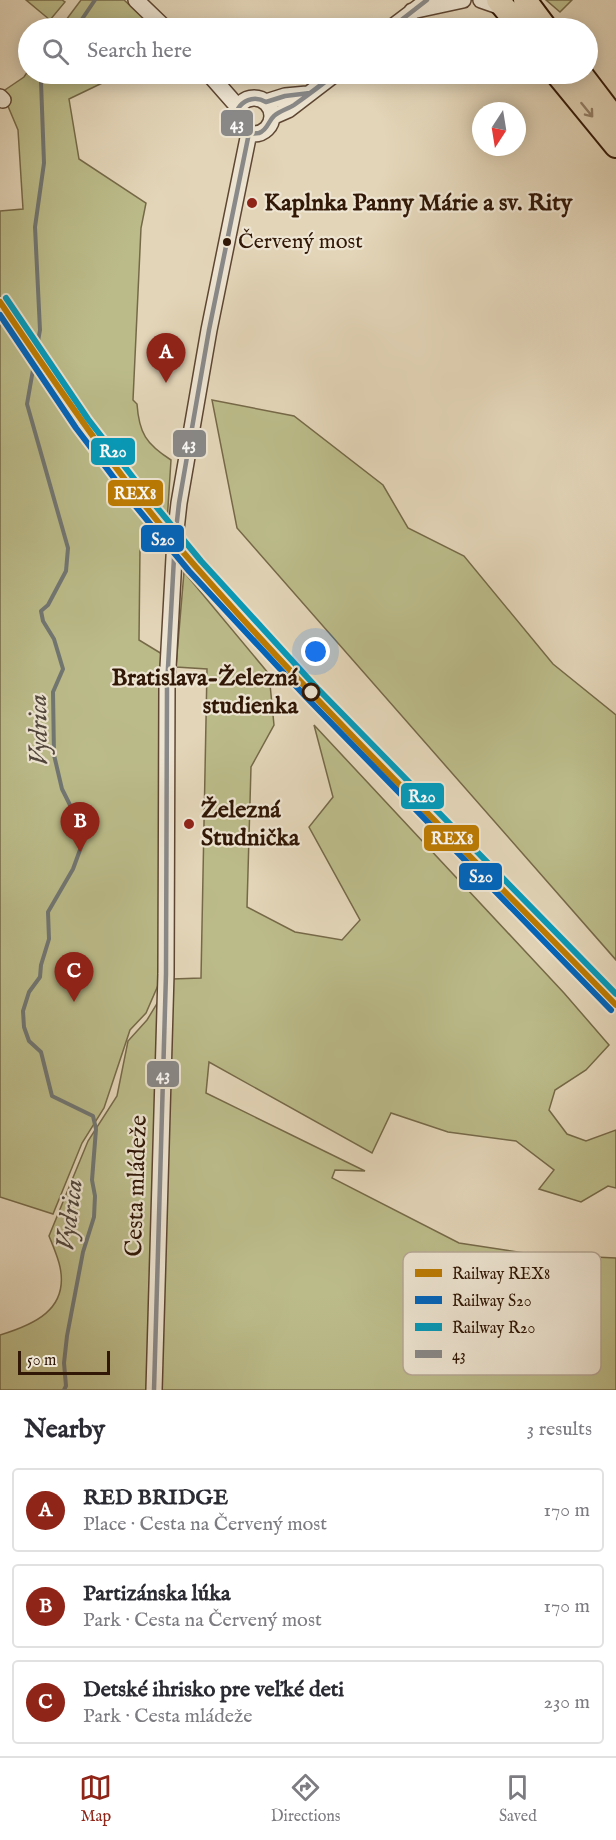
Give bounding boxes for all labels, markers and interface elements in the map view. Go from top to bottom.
search box [18,18,598,84]
icon: search [39,35,72,68]
text: Search here [87,37,192,65]
north arrow [472,102,526,156]
one-way arrow [580,102,593,118]
line badge: 43 [220,109,254,137]
text: 43 [230,115,244,135]
place label: Kaplnka Panny Márie a sv. Rity [264,188,573,219]
marker: Kaplnka Panny Márie a sv. Rity [245,196,259,210]
place label: Červený most [238,228,363,256]
marker: Červený most [221,236,233,248]
pin: A [146,334,186,383]
line badge: 43 [172,429,207,458]
text: 43 [182,435,196,455]
line badge: R20 [90,437,136,466]
text: R20 [99,443,127,463]
line badge: REX8 [107,479,164,507]
text: REX8 [114,485,156,505]
line badge: S20 [140,524,185,553]
text: S20 [151,531,175,551]
your location [301,637,330,666]
place label: Bratislava-Železná studienka [111,663,299,722]
marker: Bratislava-Železná studienka [302,683,320,701]
water label: Vydrica [22,694,56,766]
line badge: R20 [400,782,445,810]
text: R20 [408,788,436,808]
place label: Železná Studnička [201,795,300,854]
pin: B [60,802,100,852]
marker: Železná Studnička [182,817,196,831]
line badge: REX8 [423,824,480,852]
text: REX8 [431,830,473,850]
line badge: S20 [458,862,503,891]
text: S20 [469,868,493,888]
pin: C [54,952,94,1002]
line badge: 43 [146,1060,180,1088]
text: 43 [156,1066,170,1086]
street label: Cesta mládeže [119,1115,155,1257]
water label: Vydrica [49,1177,91,1253]
legend [403,1252,601,1375]
text: Railway REX8 [452,1265,550,1285]
text: Railway S20 [452,1292,532,1312]
text: Railway R20 [452,1319,536,1339]
text: 43 [452,1346,466,1366]
scale bar [18,1348,110,1376]
text: 50 m [27,1351,56,1371]
text: Nearby [24,1413,105,1446]
text: 3 results [527,1417,592,1442]
text: RED BRIDGE [83,1484,228,1512]
text: A [39,1498,52,1523]
text: 170 m [544,1498,590,1523]
text: Place · Cesta na Červený most [83,1512,327,1537]
text: Partizánska lúka [83,1580,230,1608]
text: B [39,1594,52,1619]
text: 170 m [544,1594,590,1619]
text: Park · Cesta na Červený most [83,1608,322,1633]
text: Detské ihrisko pre veľké deti [83,1676,344,1704]
text: C [38,1690,53,1715]
text: 230 m [544,1690,590,1715]
text: Park · Cesta mládeže [83,1704,252,1729]
tab: Map [79,1771,112,1827]
tab: Directions [271,1771,340,1827]
tab: Saved [499,1771,537,1827]

